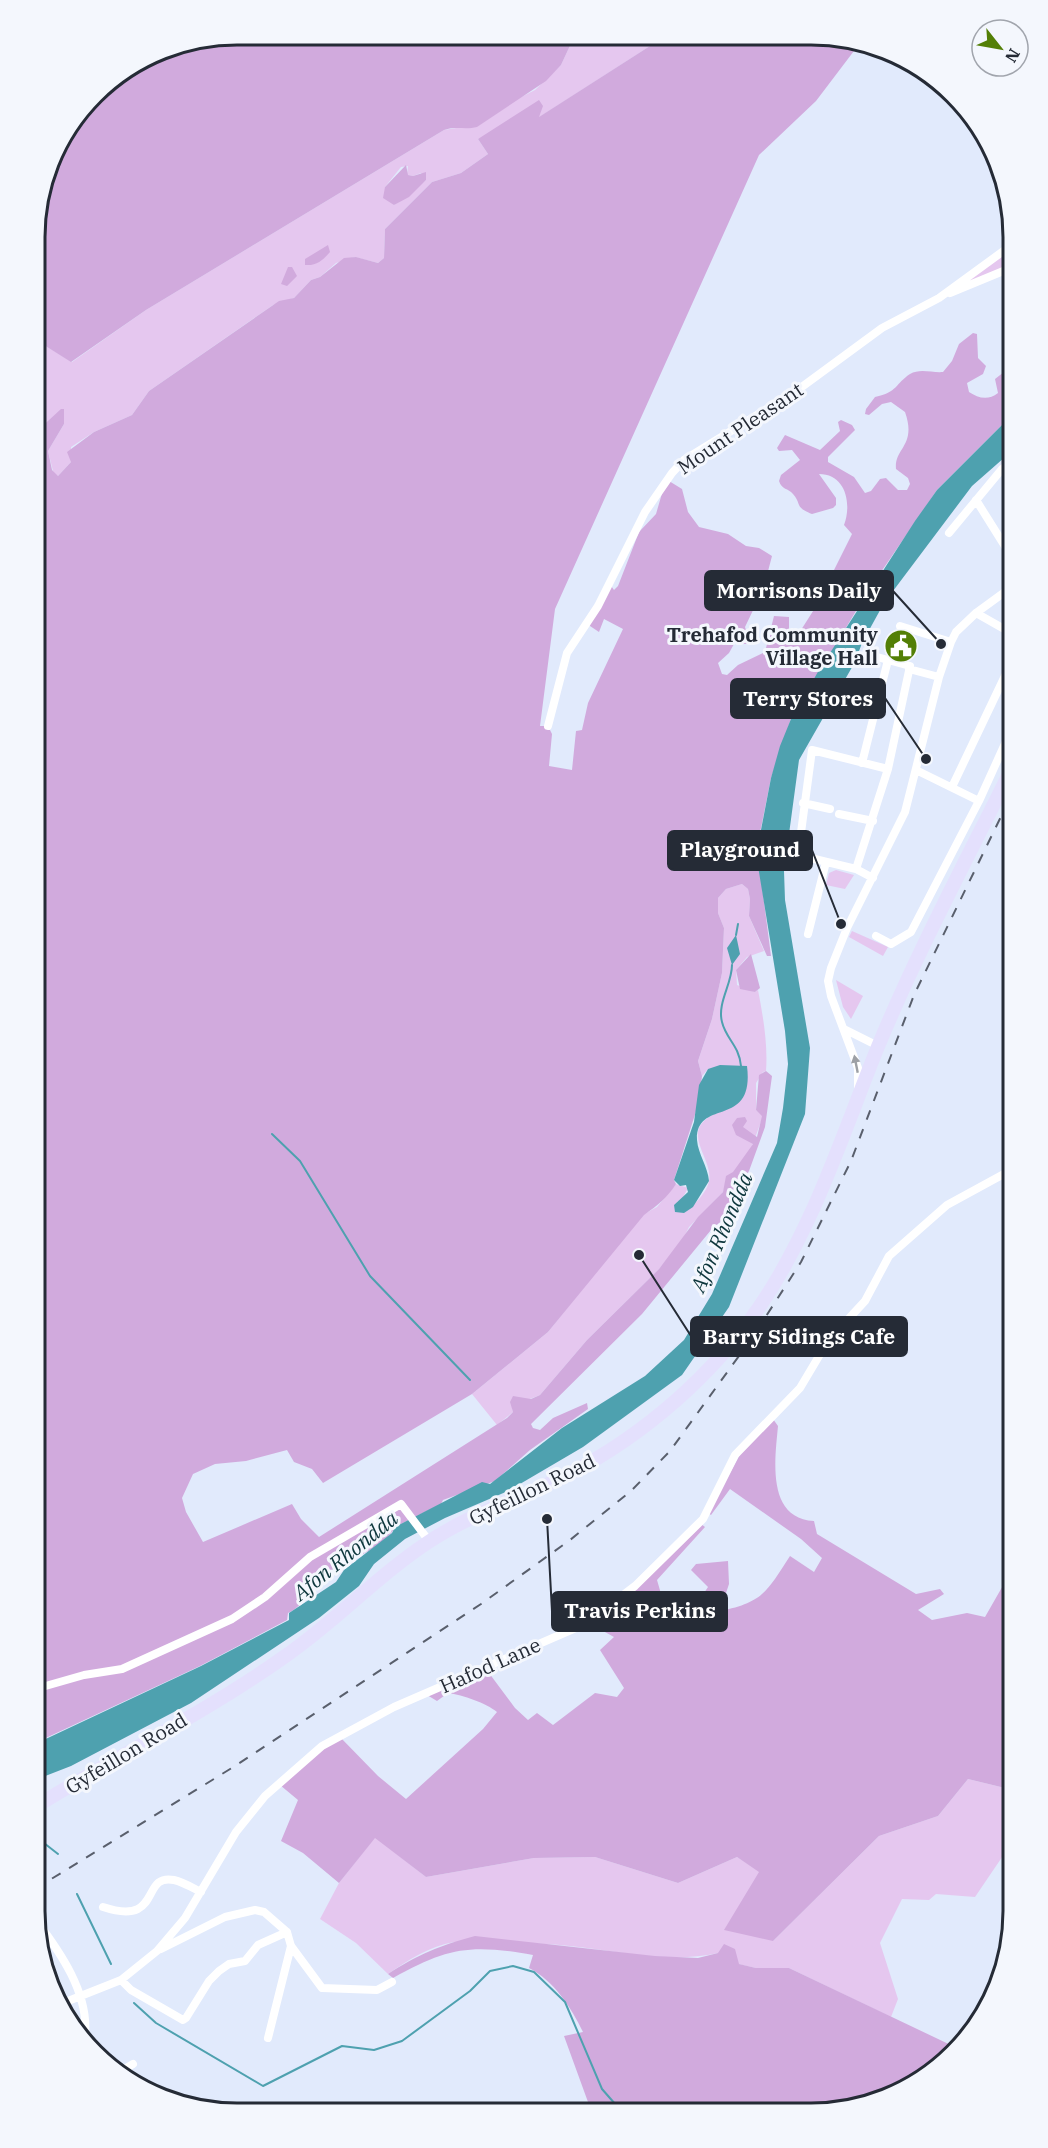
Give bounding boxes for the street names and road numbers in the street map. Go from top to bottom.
street label: Mount Pleasant [672,376,808,480]
street label: Gyfeillon Road [464,1447,600,1531]
street label: Hafod Lane [435,1631,545,1699]
street label: Gyfeillon Road [60,1706,192,1800]

